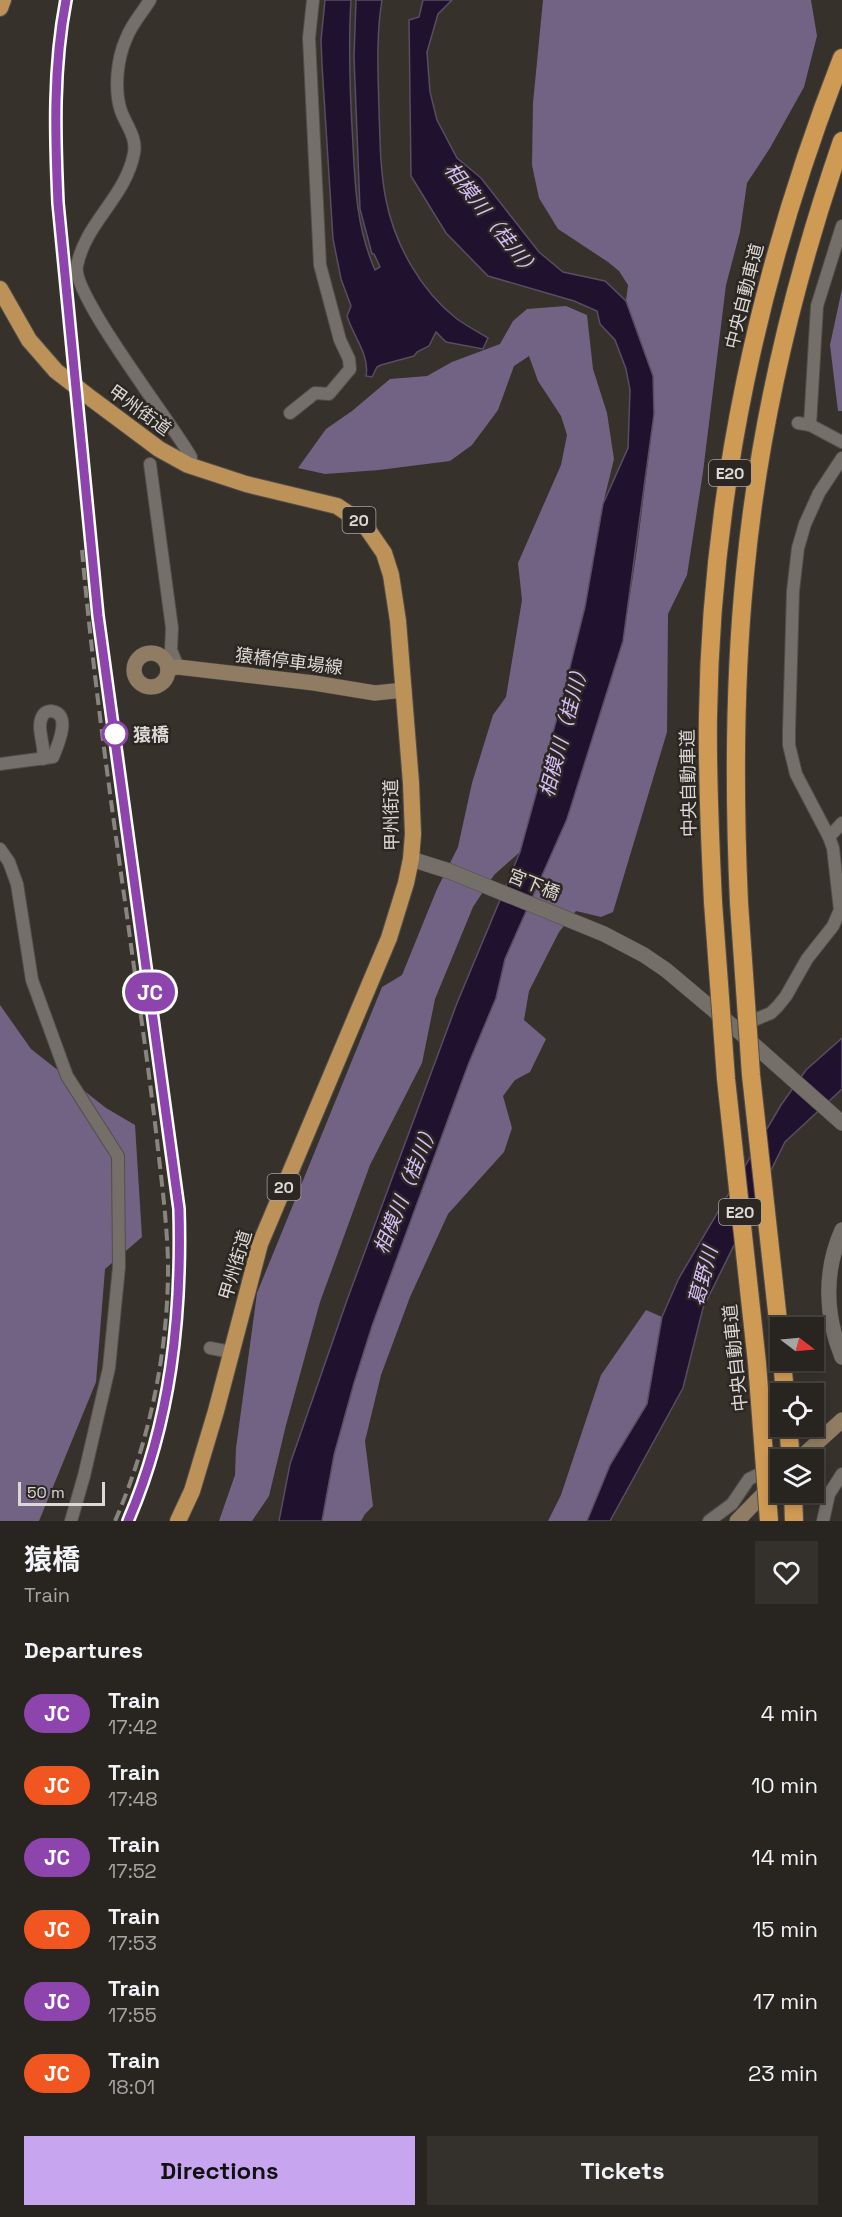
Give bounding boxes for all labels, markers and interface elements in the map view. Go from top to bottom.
water label: 相模川（桂川） [439,157,545,283]
street label: 中央自動車道 [720,241,768,351]
street label: 甲州街道 [104,380,176,440]
road number: E20 [709,460,751,486]
road number: 20 [342,507,376,533]
street label: 猿橋停車場線 [234,643,344,679]
water label: 相模川（桂川） [533,658,595,800]
marker: 猿橋 [102,721,128,747]
place label: 猿橋 [133,723,169,746]
street label: 中央自動車道 [676,729,700,837]
street label: 甲州街道 [379,779,403,851]
street label: 宮下橋 [505,863,563,905]
line badge: JC [123,972,177,1012]
text: JC [137,979,163,1006]
water label: 相模川（桂川） [368,1118,444,1258]
road number: 20 [268,1174,300,1200]
road number: E20 [719,1199,761,1225]
street label: 甲州街道 [213,1227,257,1303]
water label: 葛野川 [683,1242,724,1308]
street label: 中央自動車道 [718,1303,752,1413]
north arrow [770,1317,824,1371]
map controls [770,1317,824,1503]
button: locate [770,1383,824,1437]
button: layers [770,1449,824,1503]
scale bar [18,1479,105,1506]
text: 50 m [27,1482,65,1503]
text: 猿橋 [24,1541,80,1577]
button: heart [755,1541,818,1604]
text: Train [24,1582,70,1608]
text: Departures [24,1636,143,1664]
text: Train [108,1686,160,1714]
text: 4 min [761,1699,818,1727]
text: JC [44,1700,70,1727]
text: 17:42 [108,1714,157,1740]
text: Train [108,1758,160,1786]
text: 10 min [751,1771,818,1799]
text: JC [44,1772,70,1799]
text: 17:48 [108,1786,158,1812]
text: Train [108,1830,160,1858]
text: 14 min [752,1843,818,1871]
text: JC [44,1844,70,1871]
text: 17:52 [108,1858,157,1884]
text: Train [108,1902,160,1930]
text: 15 min [752,1915,818,1943]
text: JC [44,1916,70,1943]
text: 17:53 [108,1930,157,1956]
text: Train [108,1974,160,2002]
text: 17 min [753,1987,818,2015]
text: JC [44,1988,70,2015]
text: 17:55 [108,2002,157,2028]
text: Train [108,2046,160,2074]
text: 23 min [748,2059,818,2087]
text: JC [44,2060,70,2087]
text: 18:01 [108,2074,155,2100]
button: Directions [24,2136,415,2205]
button: Tickets [427,2136,818,2205]

